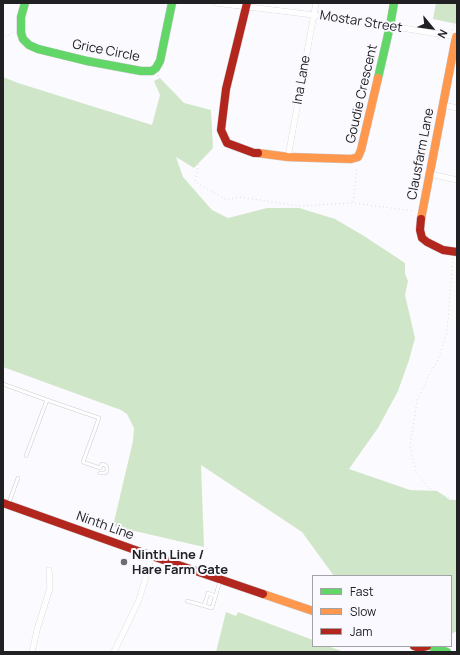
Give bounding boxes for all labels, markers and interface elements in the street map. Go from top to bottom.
street label: Mostar Street [319,8,403,36]
north arrow [412,8,452,48]
text: N [434,27,451,41]
street label: Grice Circle [71,37,141,65]
street label: Goudie Crescent [343,43,381,145]
street label: Ina Lane [290,54,314,106]
street label: Clausfarm Lane [404,107,438,201]
street label: Ninth Line [74,508,136,544]
place label: Ninth Line / Hare Farm Gate [132,547,228,578]
marker: Ninth Line / Hare Farm Gate [119,557,129,567]
legend [312,575,452,647]
text: Fast [350,583,374,600]
text: Slow [350,603,376,620]
text: Jam [350,623,372,640]

